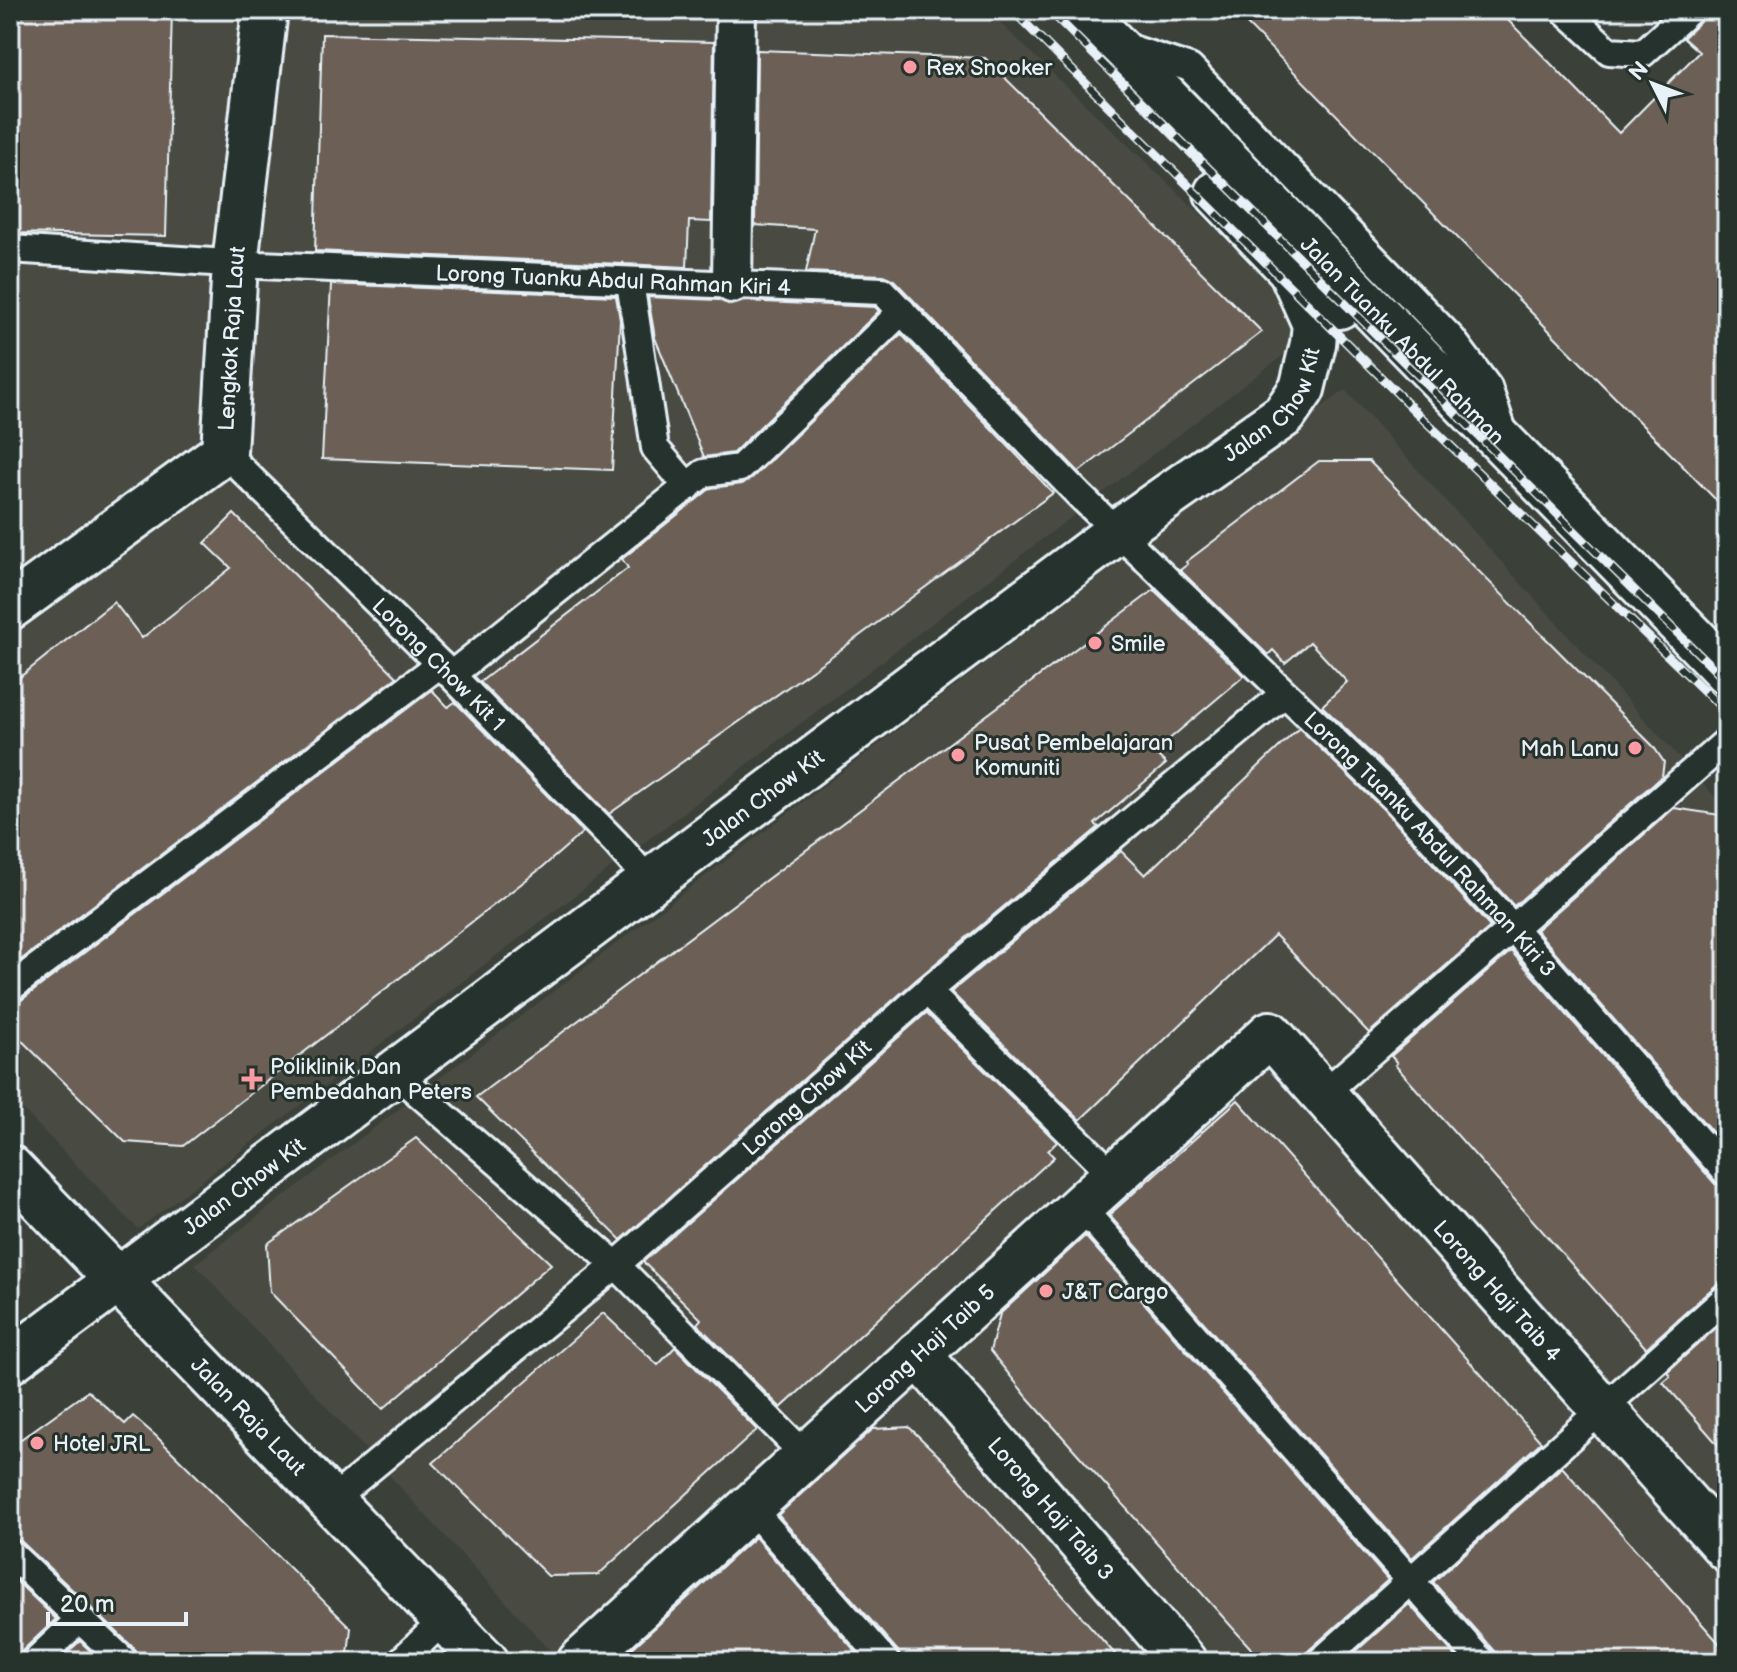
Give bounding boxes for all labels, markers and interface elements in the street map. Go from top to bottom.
north arrow [1613,44,1693,124]
place label: Rex Snooker [926,55,1053,82]
text: N [1624,56,1655,87]
marker: Rex Snooker [901,58,919,76]
street label: Jalan Tuanku Abdul Rahman [1294,232,1510,451]
street label: Lengkok Raja Laut [213,245,252,432]
street label: Lorong Tuanku Abdul Rahman Kiri 4 [435,260,792,302]
street label: Jalan Chow Kit [1218,345,1327,469]
street label: Lorong Chow Kit 1 [366,593,510,737]
place label: Smile [1111,631,1165,658]
marker: Smile [1086,634,1104,652]
street label: Lorong Tuanku Abdul Rahman Kiri 3 [1298,707,1561,983]
place label: Pusat Pembelajaran Komuniti [974,730,1173,782]
place label: Mah Lanu [1520,736,1619,763]
marker: Mah Lanu [1626,739,1644,757]
street label: Jalan Chow Kit [697,744,830,853]
marker: Pusat Pembelajaran Komuniti [949,746,967,764]
street label: Lorong Chow Kit [738,1034,878,1162]
place label: Poliklinik Dan Pembedahan Peters [270,1054,472,1106]
marker: Poliklinik Dan Pembedahan Peters [241,1068,263,1090]
street label: Jalan Chow Kit [178,1132,311,1242]
street label: Lorong Haji Taib 4 [1427,1215,1567,1368]
street label: Lorong Haji Taib 5 [850,1279,1001,1420]
place label: J&T Cargo [1062,1279,1168,1306]
marker: J&T Cargo [1037,1282,1055,1300]
street label: Jalan Raja Laut [184,1352,311,1482]
place label: Hotel JRL [53,1431,151,1458]
street label: Lorong Haji Taib 3 [981,1432,1119,1586]
marker: Hotel JRL [28,1434,46,1452]
scale bar [48,1576,186,1626]
text: 20 m [60,1590,115,1619]

